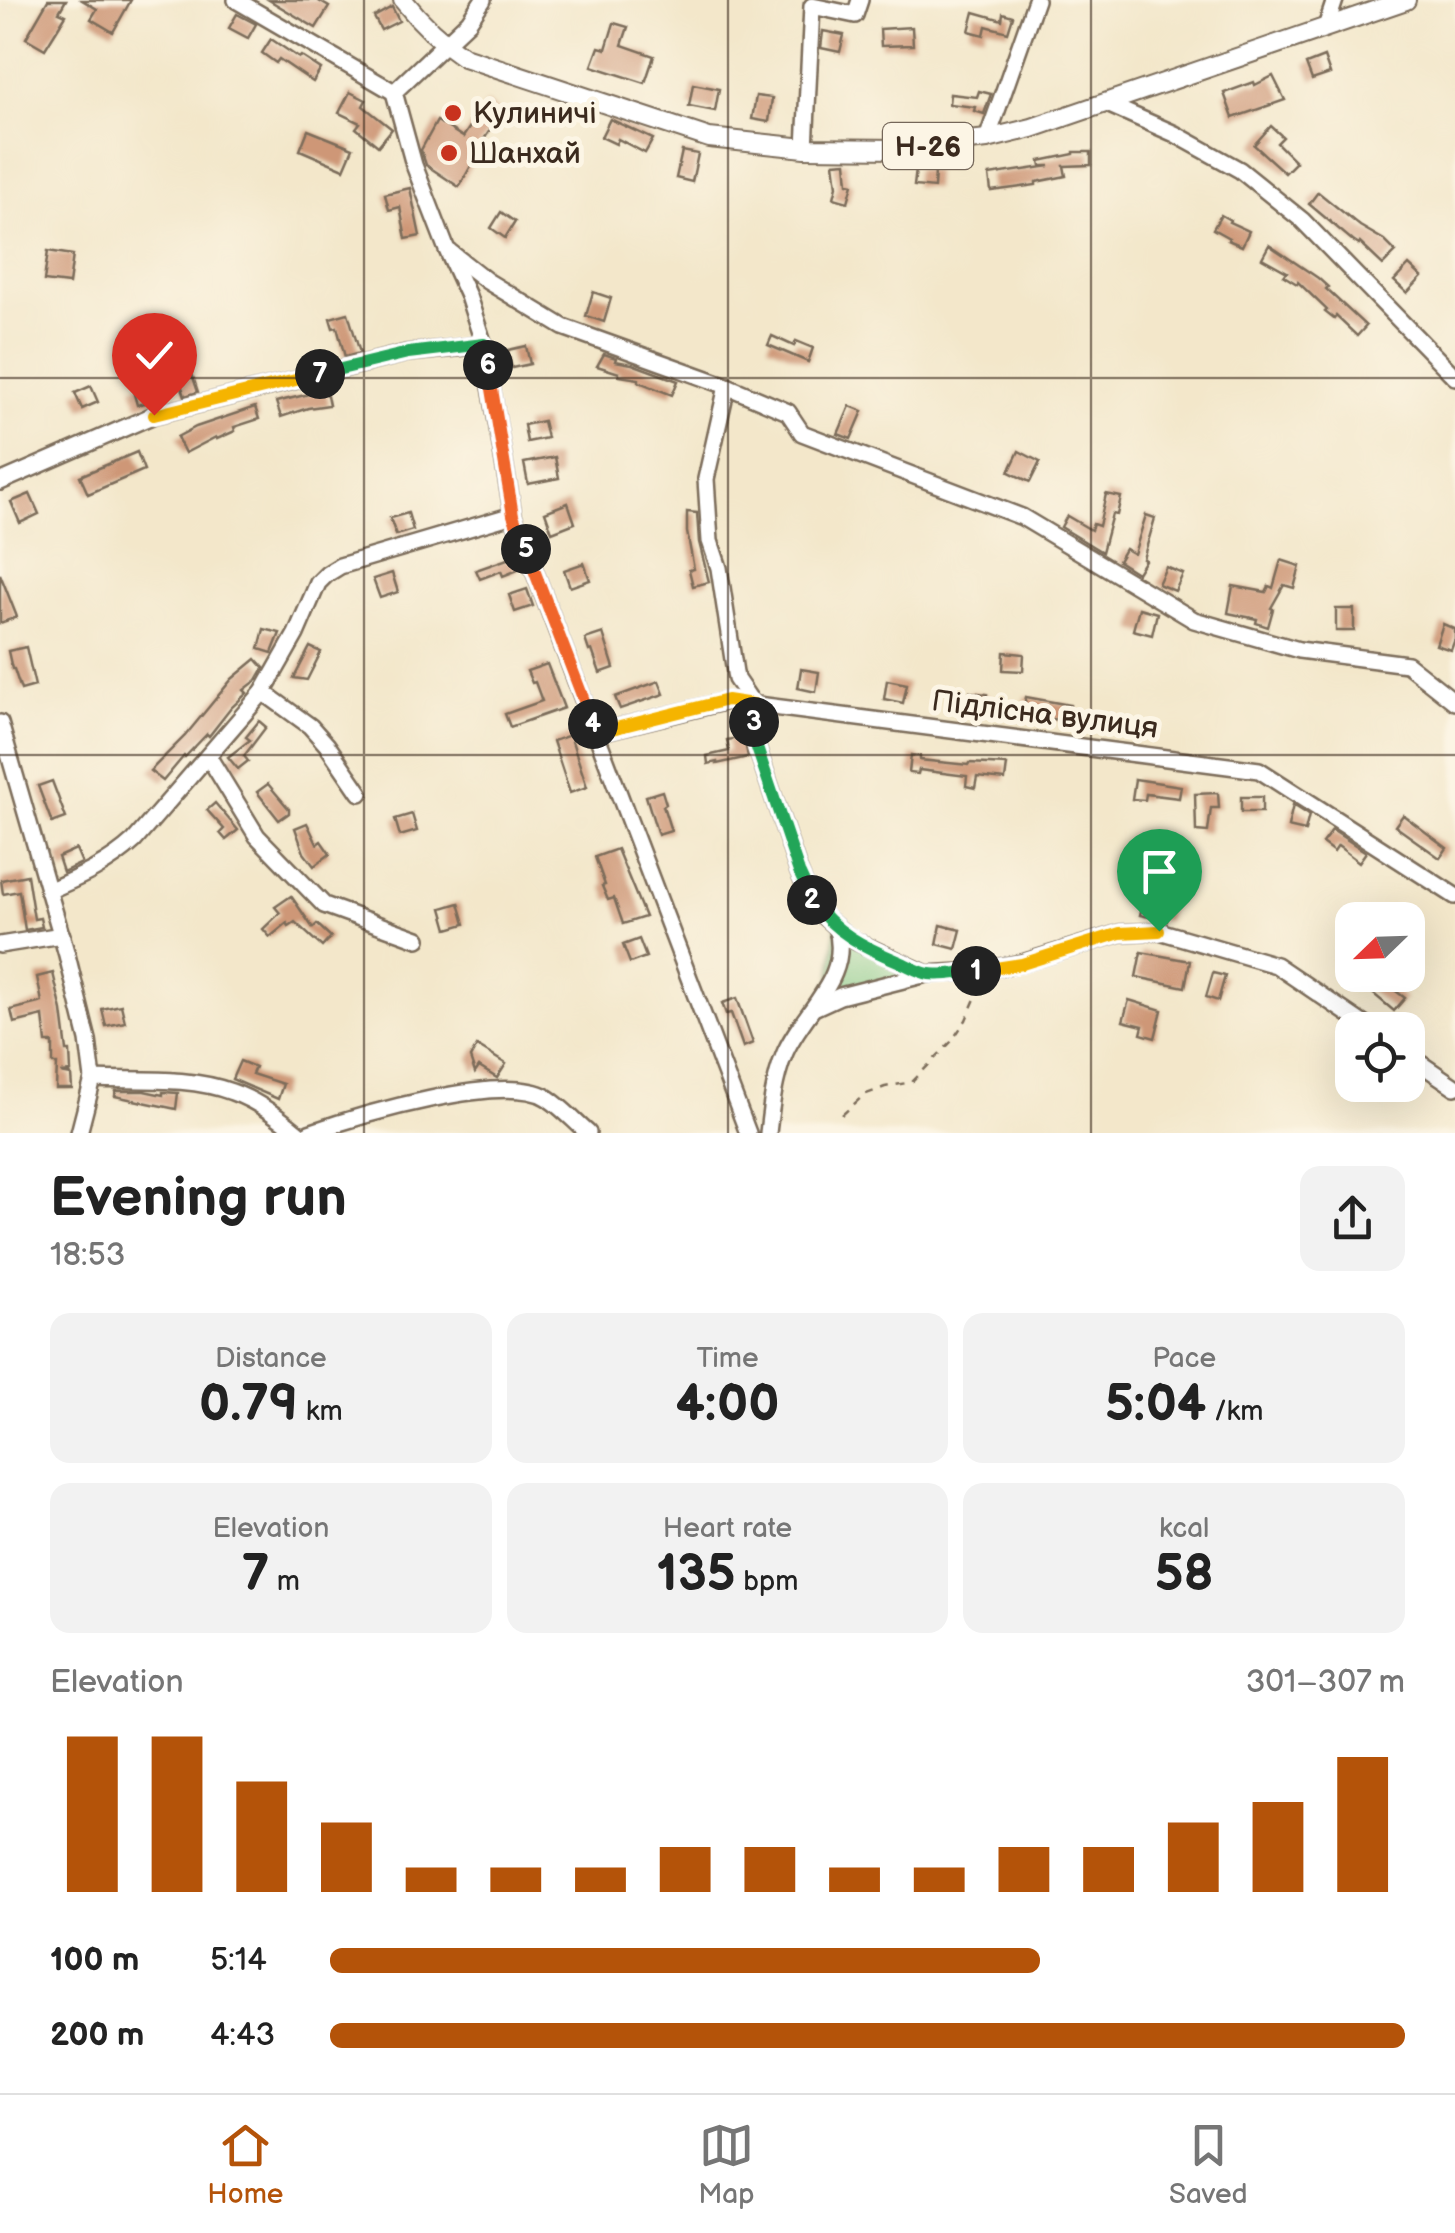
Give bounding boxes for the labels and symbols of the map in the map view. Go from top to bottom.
place label: Кулиничі [473,96,597,132]
marker: Кулиничі [442,102,464,124]
road number: Н-26 [883,123,973,169]
place label: Шанхай [469,136,581,172]
marker: Шанхай [438,142,460,164]
pin [112,313,197,416]
pin: 6 [463,340,513,390]
pin: 7 [295,349,345,399]
pin: 5 [501,524,551,574]
street label: Підлісна вулиця [930,683,1160,747]
pin: 3 [729,697,779,747]
pin: 4 [568,699,618,749]
pin [1117,829,1202,932]
pin: 2 [787,875,837,925]
north arrow [1335,902,1425,992]
pin: 1 [951,946,1001,996]

